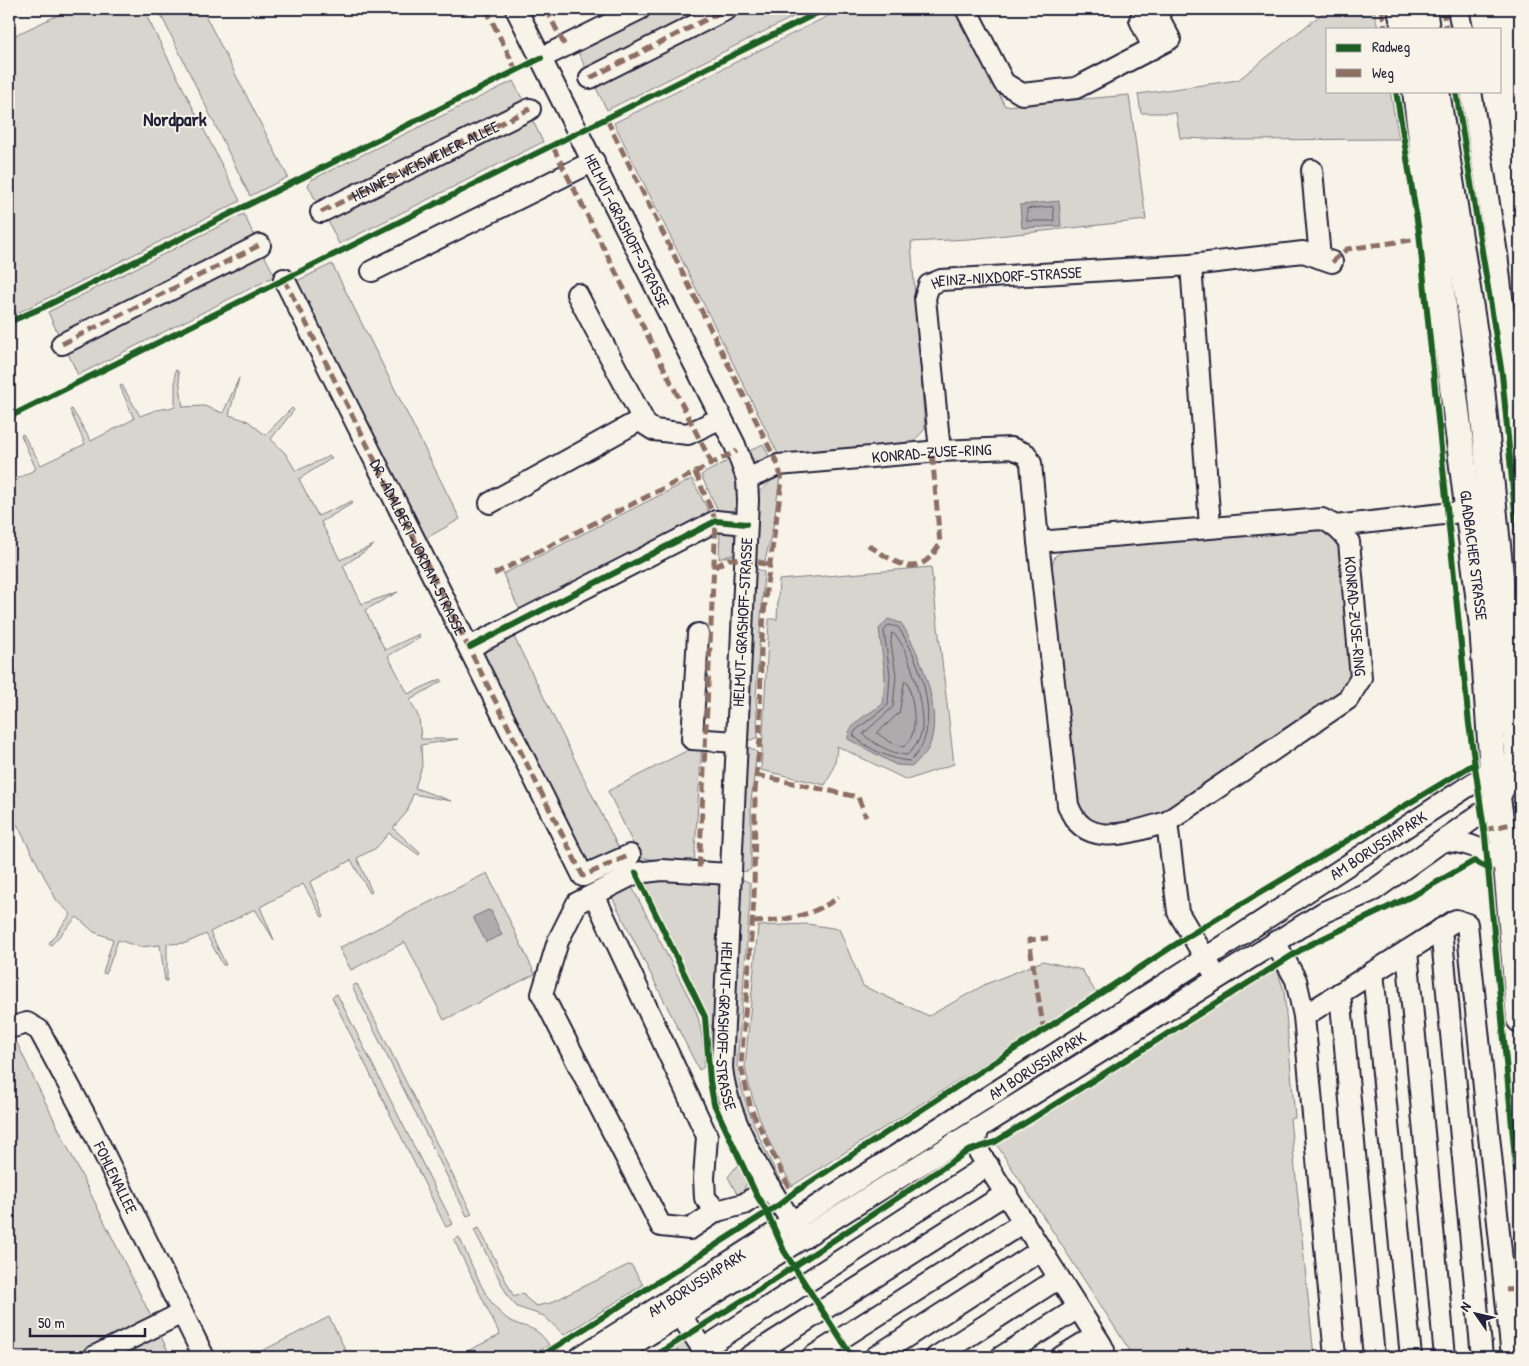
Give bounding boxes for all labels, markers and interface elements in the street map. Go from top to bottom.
legend [1326,28,1502,92]
text: Radweg [1372,36,1410,57]
text: Weg [1372,62,1394,83]
district label: Nordpark [143,106,207,133]
street label: HENNES-WEISWEILER-ALLEE [348,115,503,206]
street label: HELMUT-GRASHOFF-STRASSE [579,150,675,311]
street label: HEINZ-NIXDORF-STRASSE [928,261,1083,294]
street label: KONRAD-ZUSE-RING [871,438,992,468]
street label: DR.-ADALBERT-JORDAN-STRASSE [365,455,472,639]
street label: GLADBACHER STRASSE [1455,489,1493,622]
street label: HELMUT-GRASHOFF-STRASSE [727,537,757,707]
street label: KONRAD-ZUSE-RING [1339,555,1372,677]
street label: AM BORUSSIAPARK [1325,805,1431,885]
street label: HELMUT-GRASHOFF-STRASSE [711,941,742,1113]
street label: AM BORUSSIAPARK [984,1026,1090,1105]
street label: FOHLENALLEE [88,1137,143,1217]
street label: AM BORUSSIAPARK [643,1243,750,1322]
north arrow [1452,1288,1502,1338]
text: N [1455,1298,1475,1315]
scale bar [30,1306,145,1338]
text: 50 m [38,1312,65,1333]

